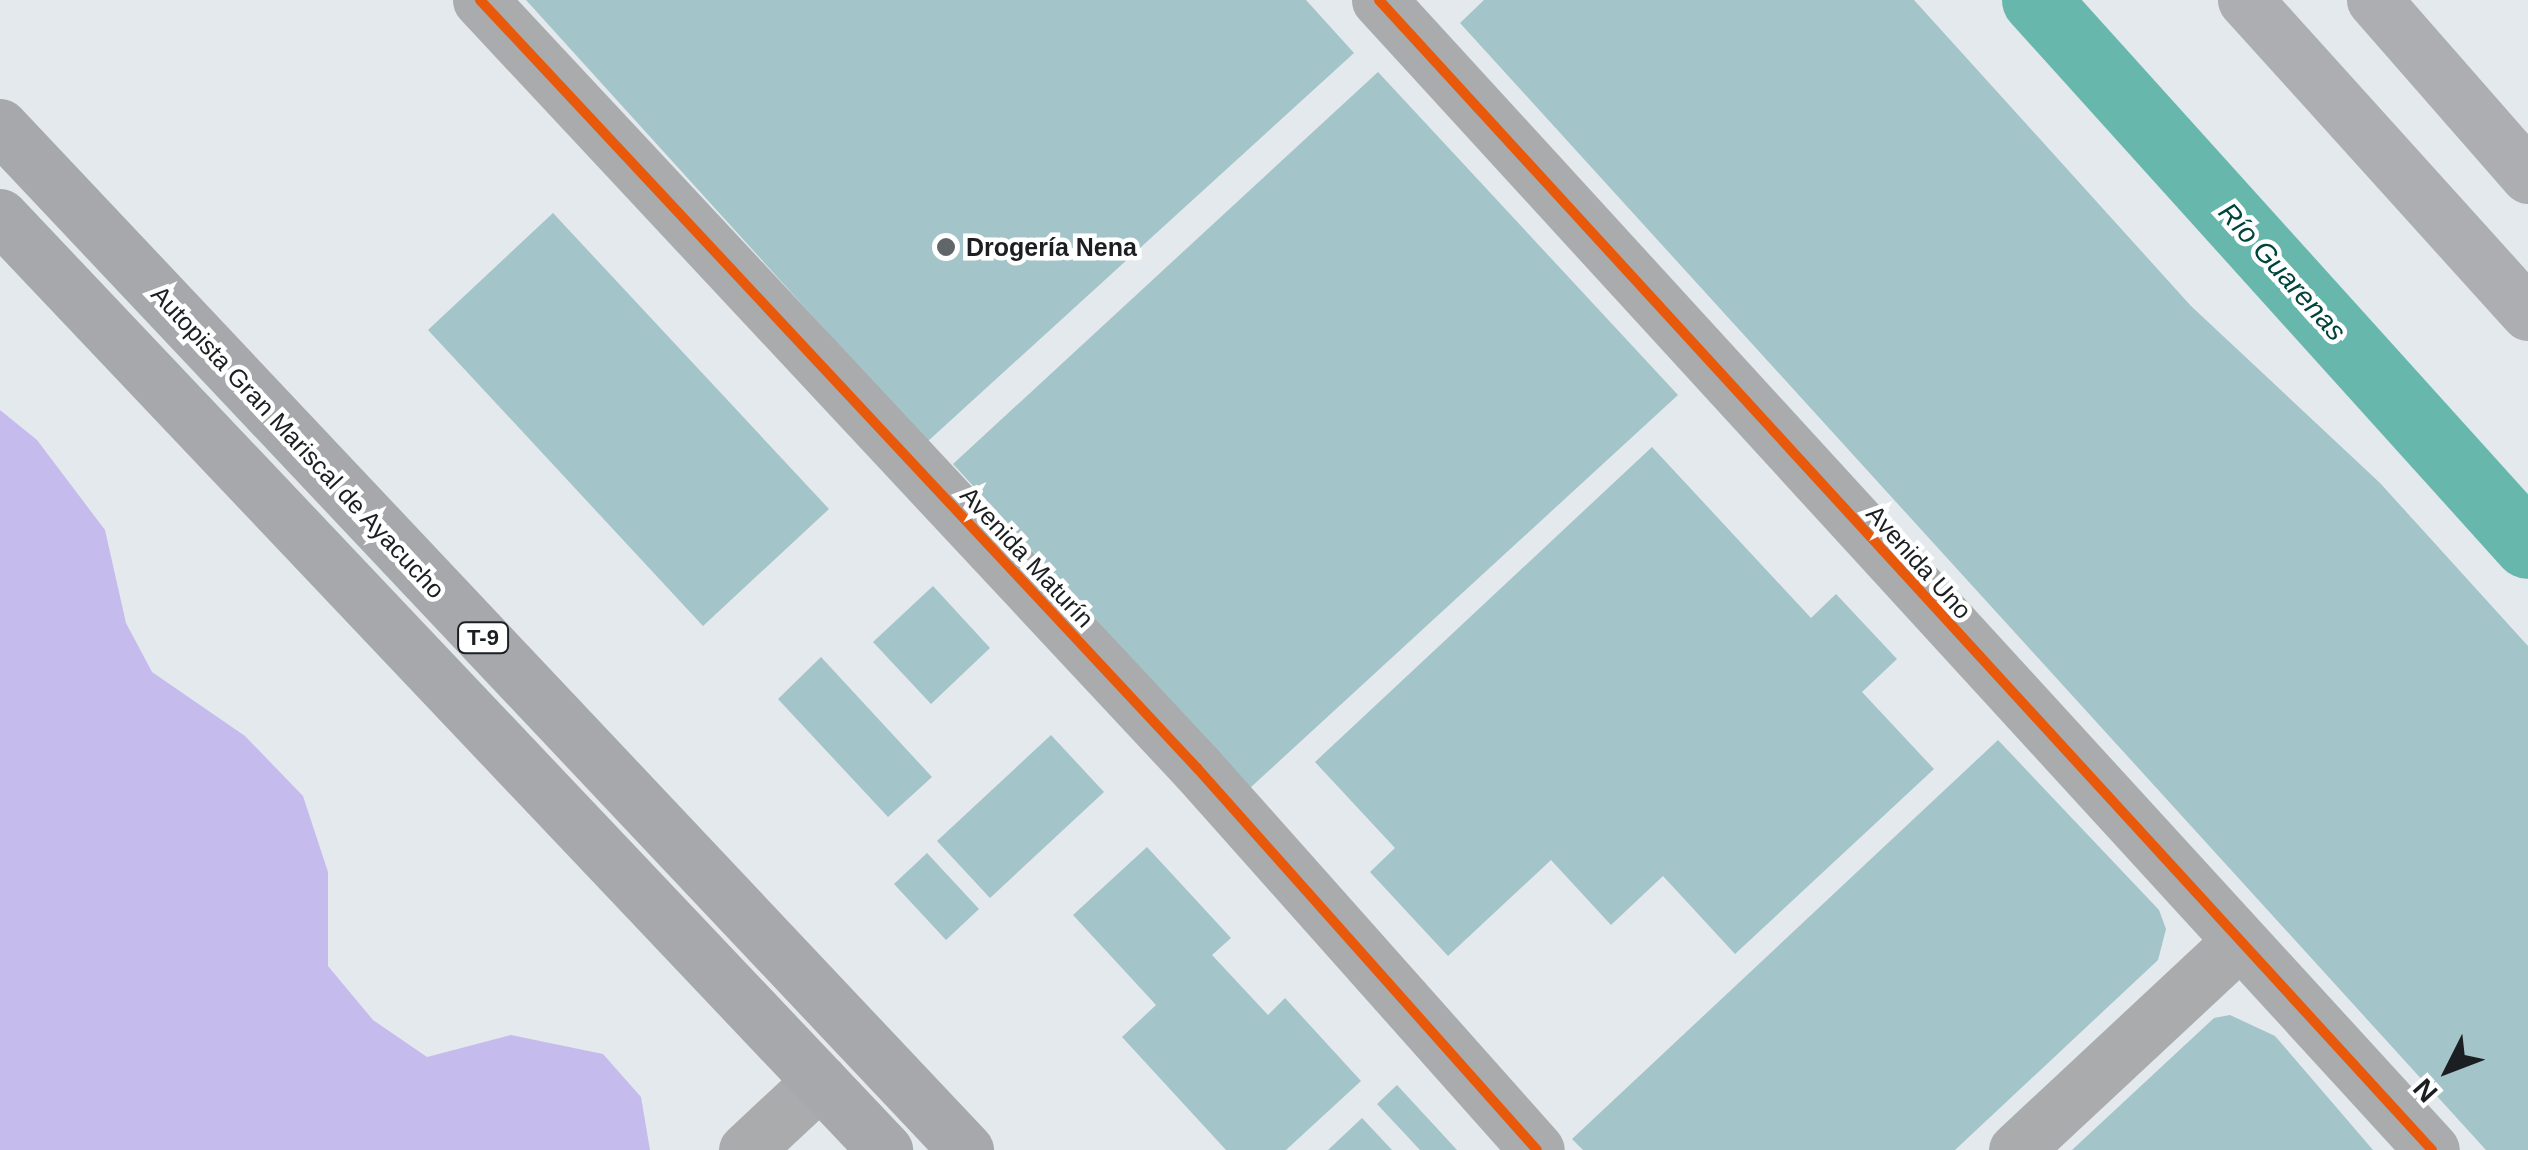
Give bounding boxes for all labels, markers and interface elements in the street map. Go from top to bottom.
water label: Río Guarenas [2211,196,2353,348]
place label: Drogería Nena [966,232,1137,262]
marker: Drogería Nena [935,236,957,258]
street label: Autopista Gran Mariscal de Ayacucho [145,279,451,605]
street label: Avenida Maturín [954,480,1100,634]
street label: Avenida Uno [1860,499,1978,625]
road number: T-9 [456,621,510,655]
north arrow [2398,1020,2498,1120]
text: N [2407,1073,2444,1108]

